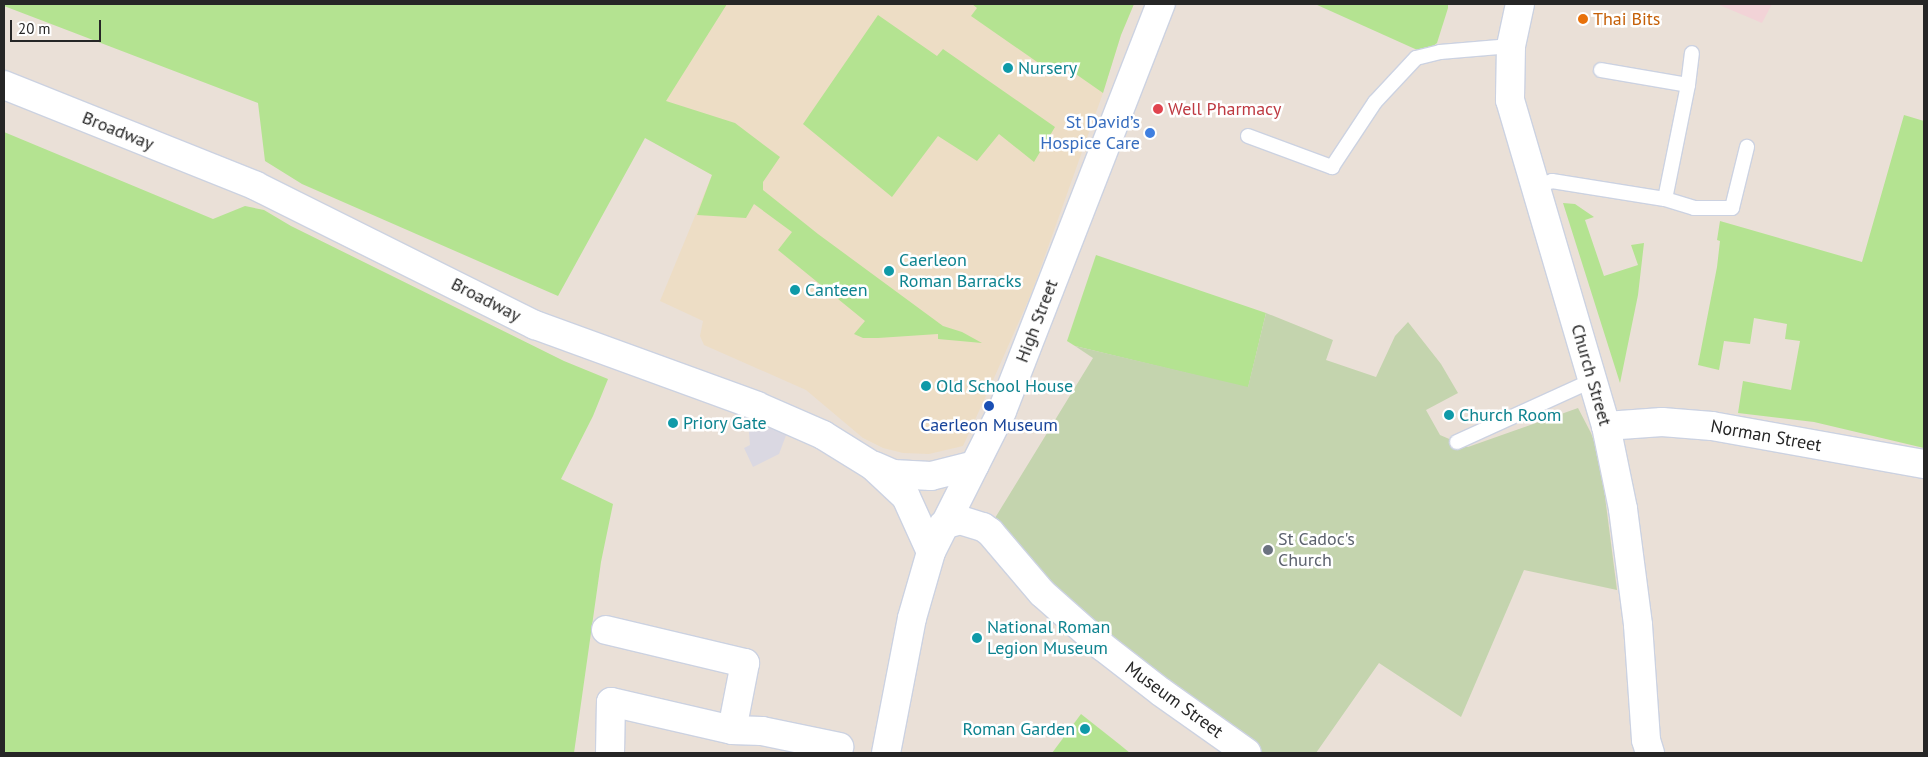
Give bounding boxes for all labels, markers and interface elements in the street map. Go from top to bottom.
place label: Thai Bits [1593,8,1660,30]
scale bar [12,10,104,42]
marker: Thai Bits [1577,13,1589,25]
text: 20 m [18,19,51,38]
place label: Nursery [1018,57,1077,79]
marker: Nursery [1002,62,1014,74]
place label: Well Pharmacy [1168,98,1281,120]
marker: Well Pharmacy [1152,103,1164,115]
street label: Broadway [79,107,157,155]
place label: St David’s Hospice Care [1040,112,1140,154]
marker: St David’s Hospice Care [1144,127,1156,139]
place label: Caerleon Roman Barracks [899,250,1022,292]
marker: Caerleon Roman Barracks [883,265,895,277]
street label: Broadway [447,273,525,327]
street label: High Street [1011,276,1063,366]
place label: Canteen [805,279,868,301]
marker: Canteen [789,284,801,296]
street label: Church Street [1566,322,1616,428]
place label: Old School House [936,375,1073,397]
marker: Old School House [920,380,932,392]
marker: Caerleon Museum [983,400,995,412]
place label: Church Room [1459,404,1561,426]
marker: Church Room [1443,409,1455,421]
place label: Priory Gate [683,412,767,434]
place label: Caerleon Museum [920,414,1058,436]
street label: Norman Street [1709,416,1823,456]
marker: Priory Gate [667,417,679,429]
place label: St Cadoc's Church [1278,529,1355,572]
marker: St Cadoc's Church [1262,544,1274,556]
place label: National Roman Legion Museum [987,617,1110,660]
marker: National Roman Legion Museum [971,632,983,644]
street label: Museum Street [1121,657,1227,743]
place label: Roman Garden [963,718,1075,740]
marker: Roman Garden [1079,723,1091,735]

